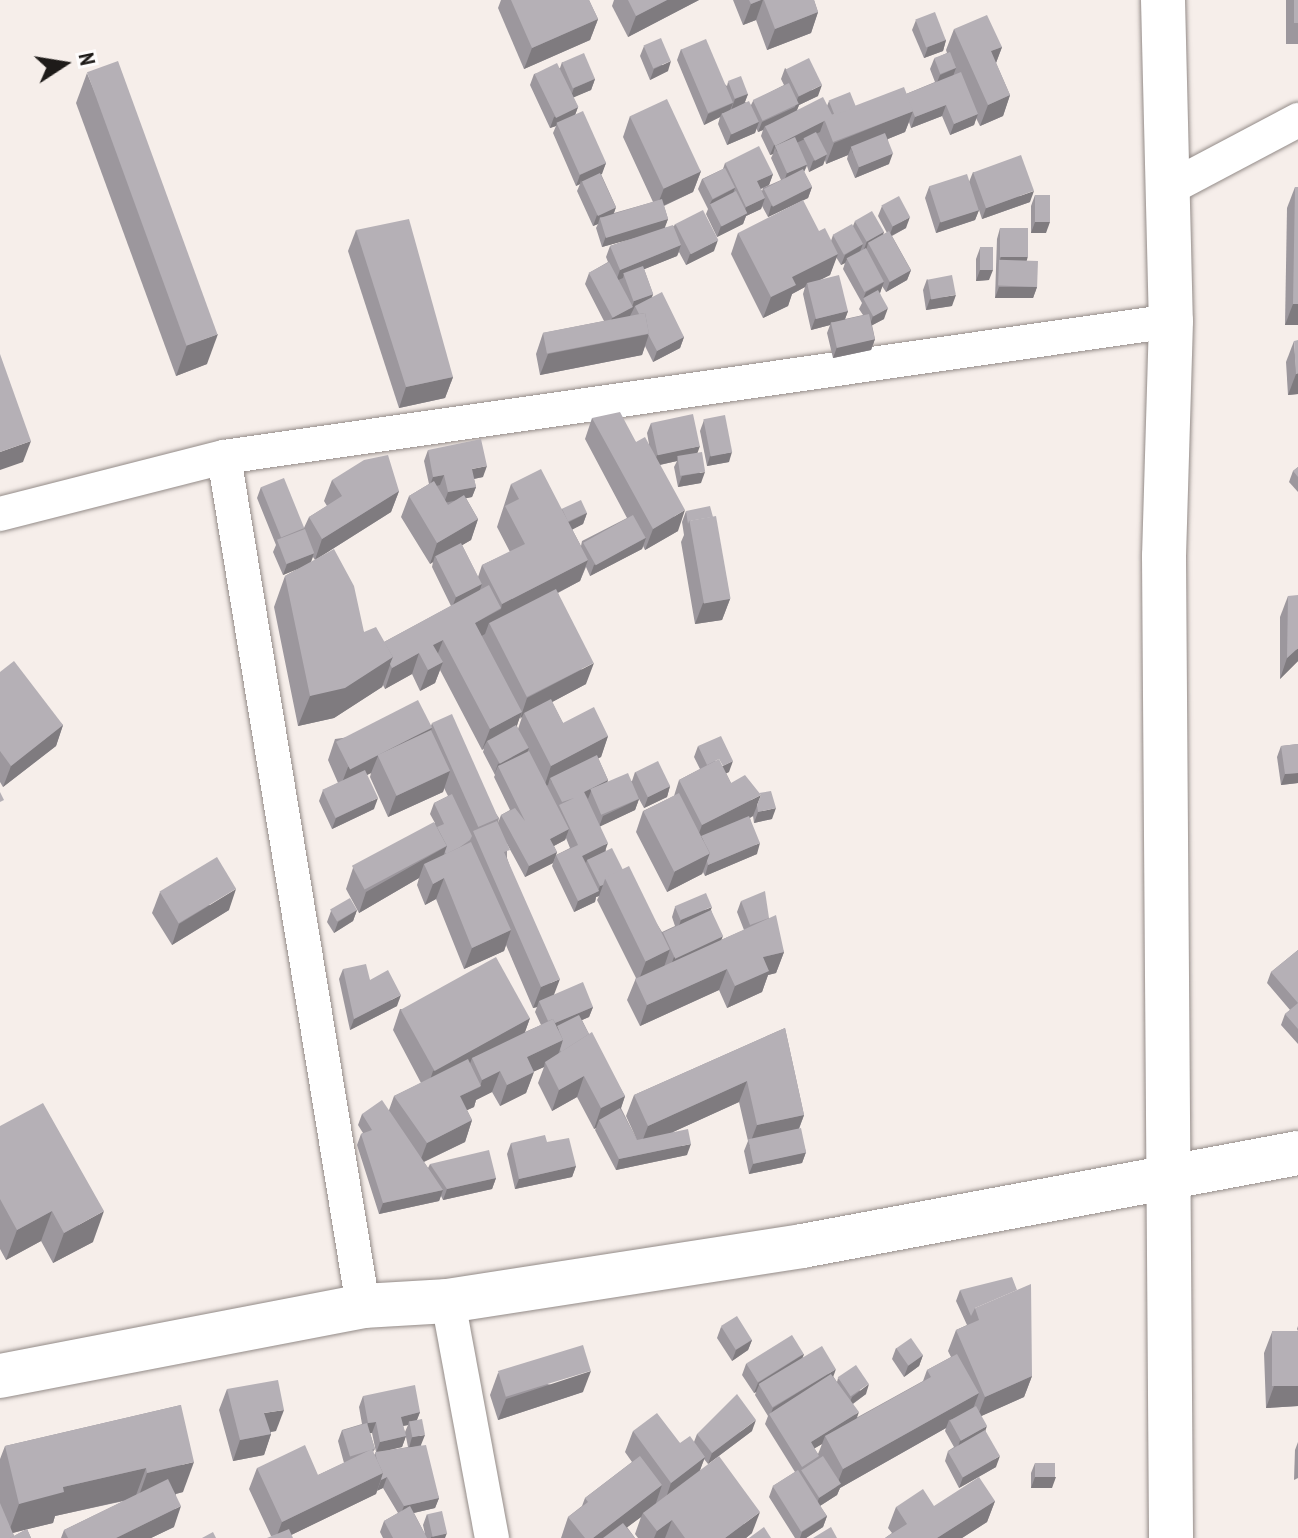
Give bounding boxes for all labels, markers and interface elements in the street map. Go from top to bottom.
north arrow [24,24,104,104]
text: N [73,50,102,68]

